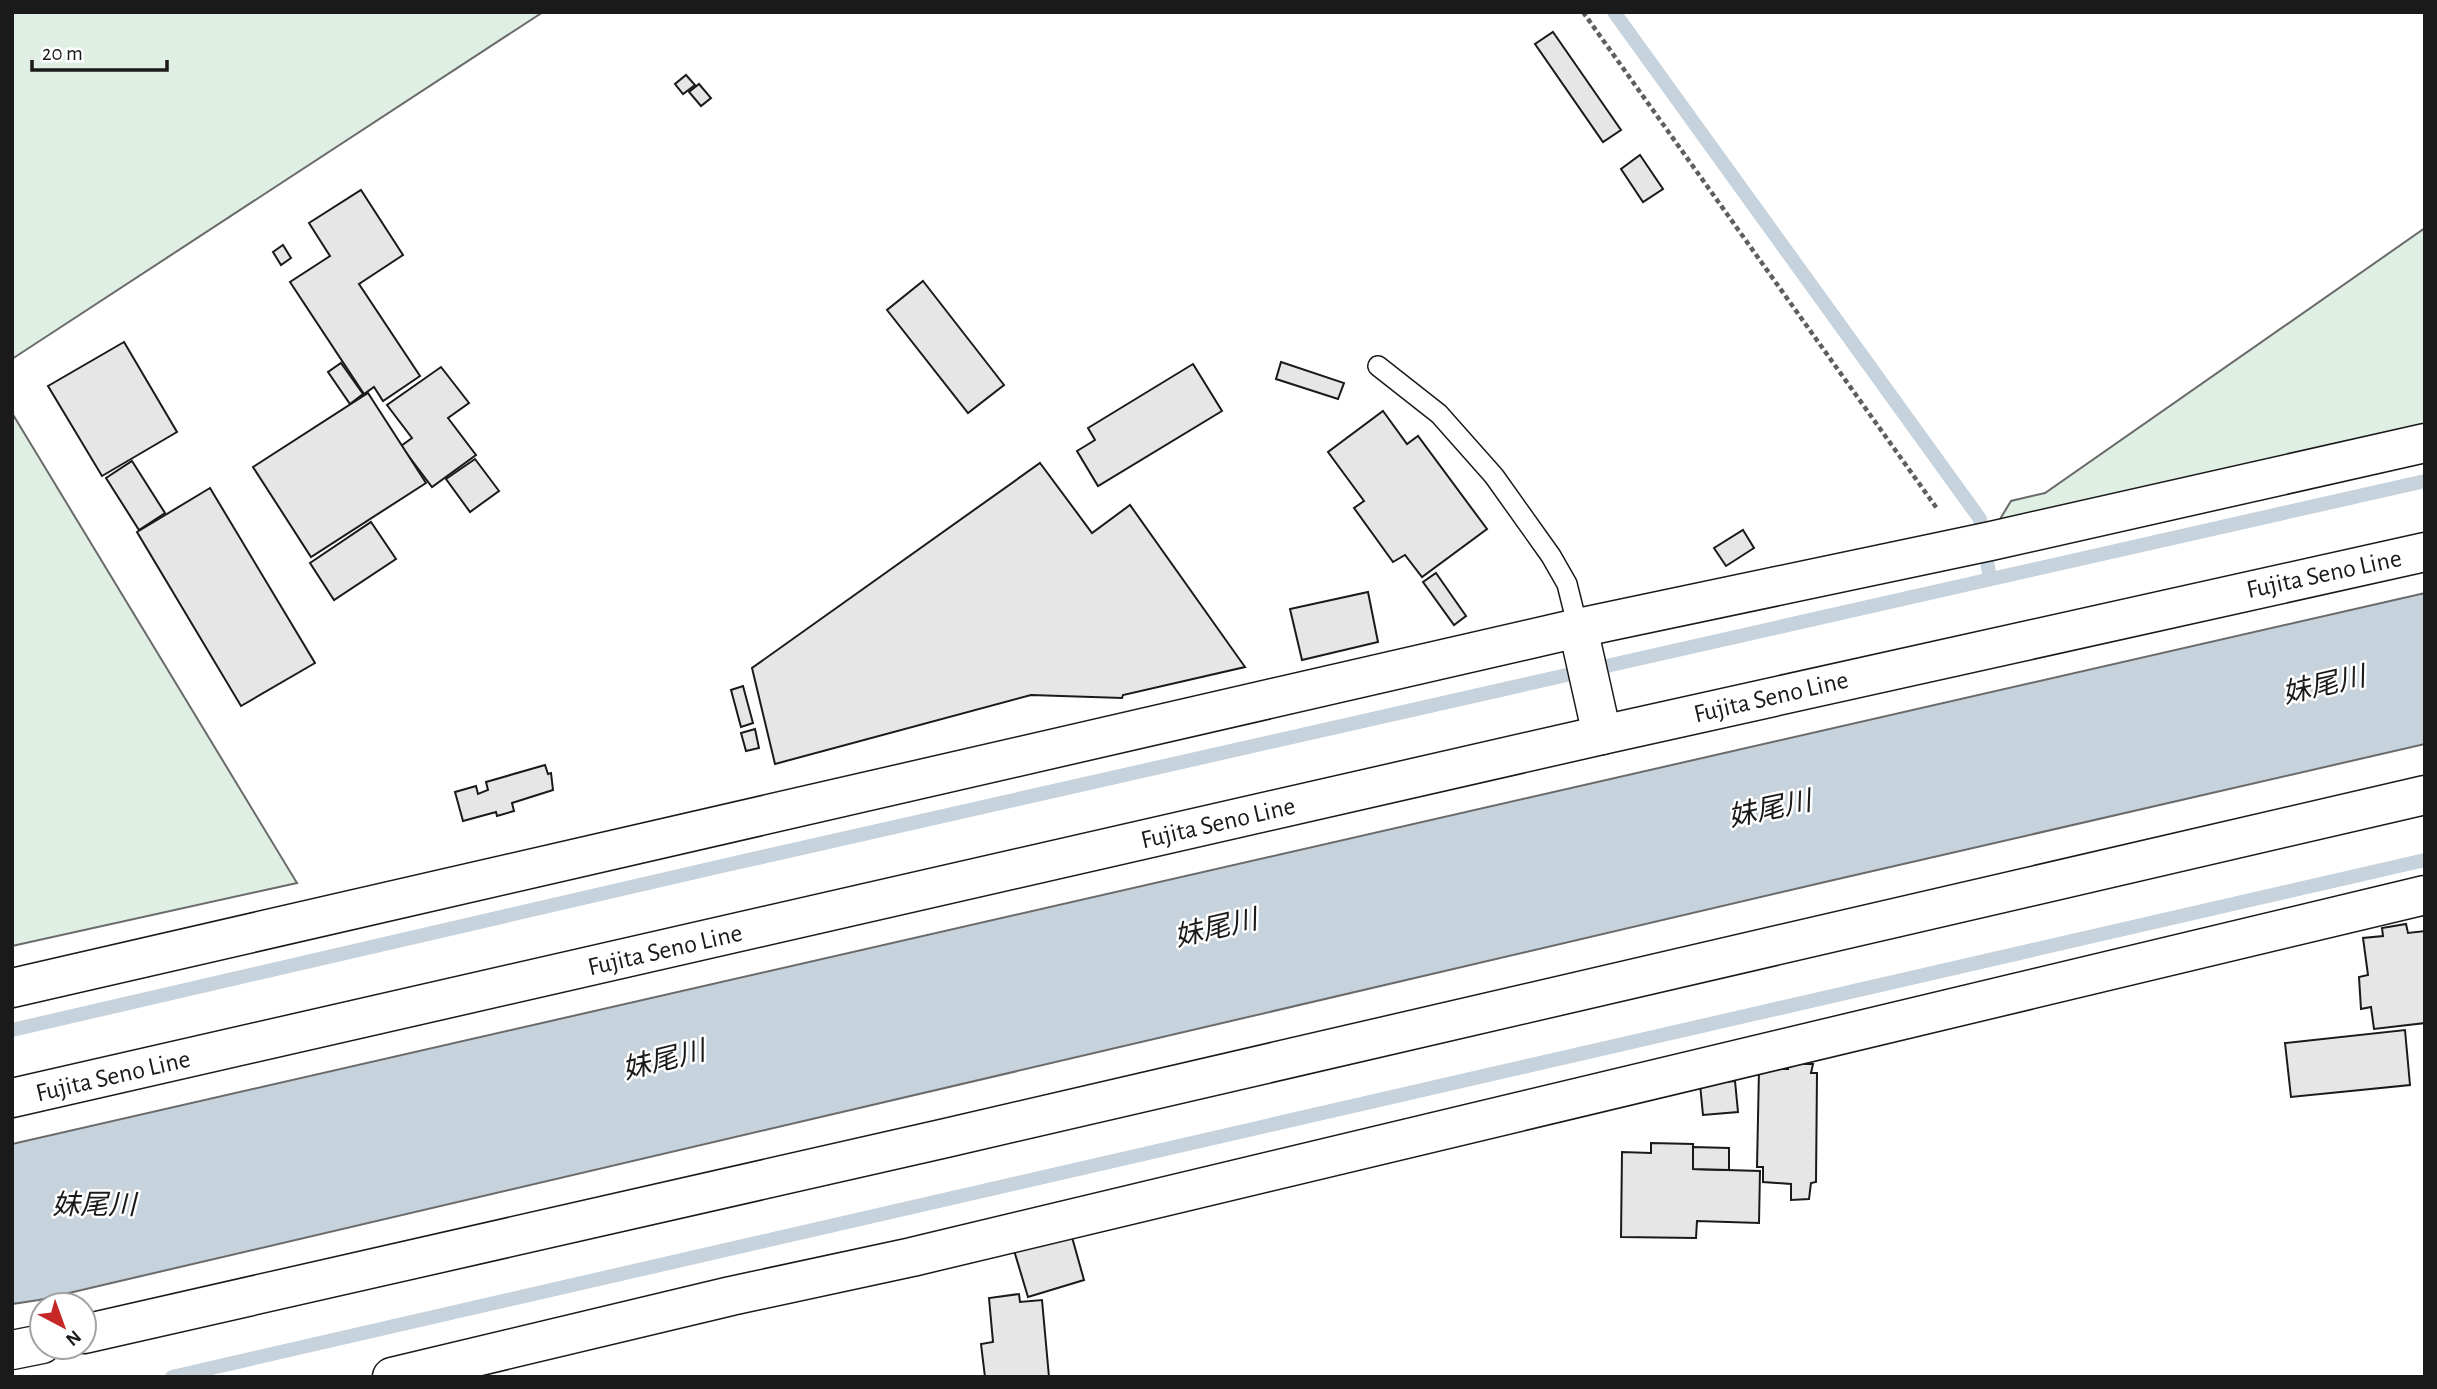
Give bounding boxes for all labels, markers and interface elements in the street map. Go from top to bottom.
scale bar [32,28,166,72]
text: 20 m [42,43,83,64]
street label: Fujita Seno Line [2244,545,2404,603]
water label: 妹尾川 [2279,660,2371,709]
street label: Fujita Seno Line [1691,667,1851,727]
water label: 妹尾川 [1726,785,1817,832]
street label: Fujita Seno Line [1138,793,1298,853]
water label: 妹尾川 [1171,903,1263,952]
street label: Fujita Seno Line [585,920,745,980]
water label: 妹尾川 [619,1035,711,1085]
street label: Fujita Seno Line [33,1046,193,1106]
water label: 妹尾川 [52,1190,139,1220]
north arrow [28,1291,98,1361]
text: N [62,1326,84,1349]

